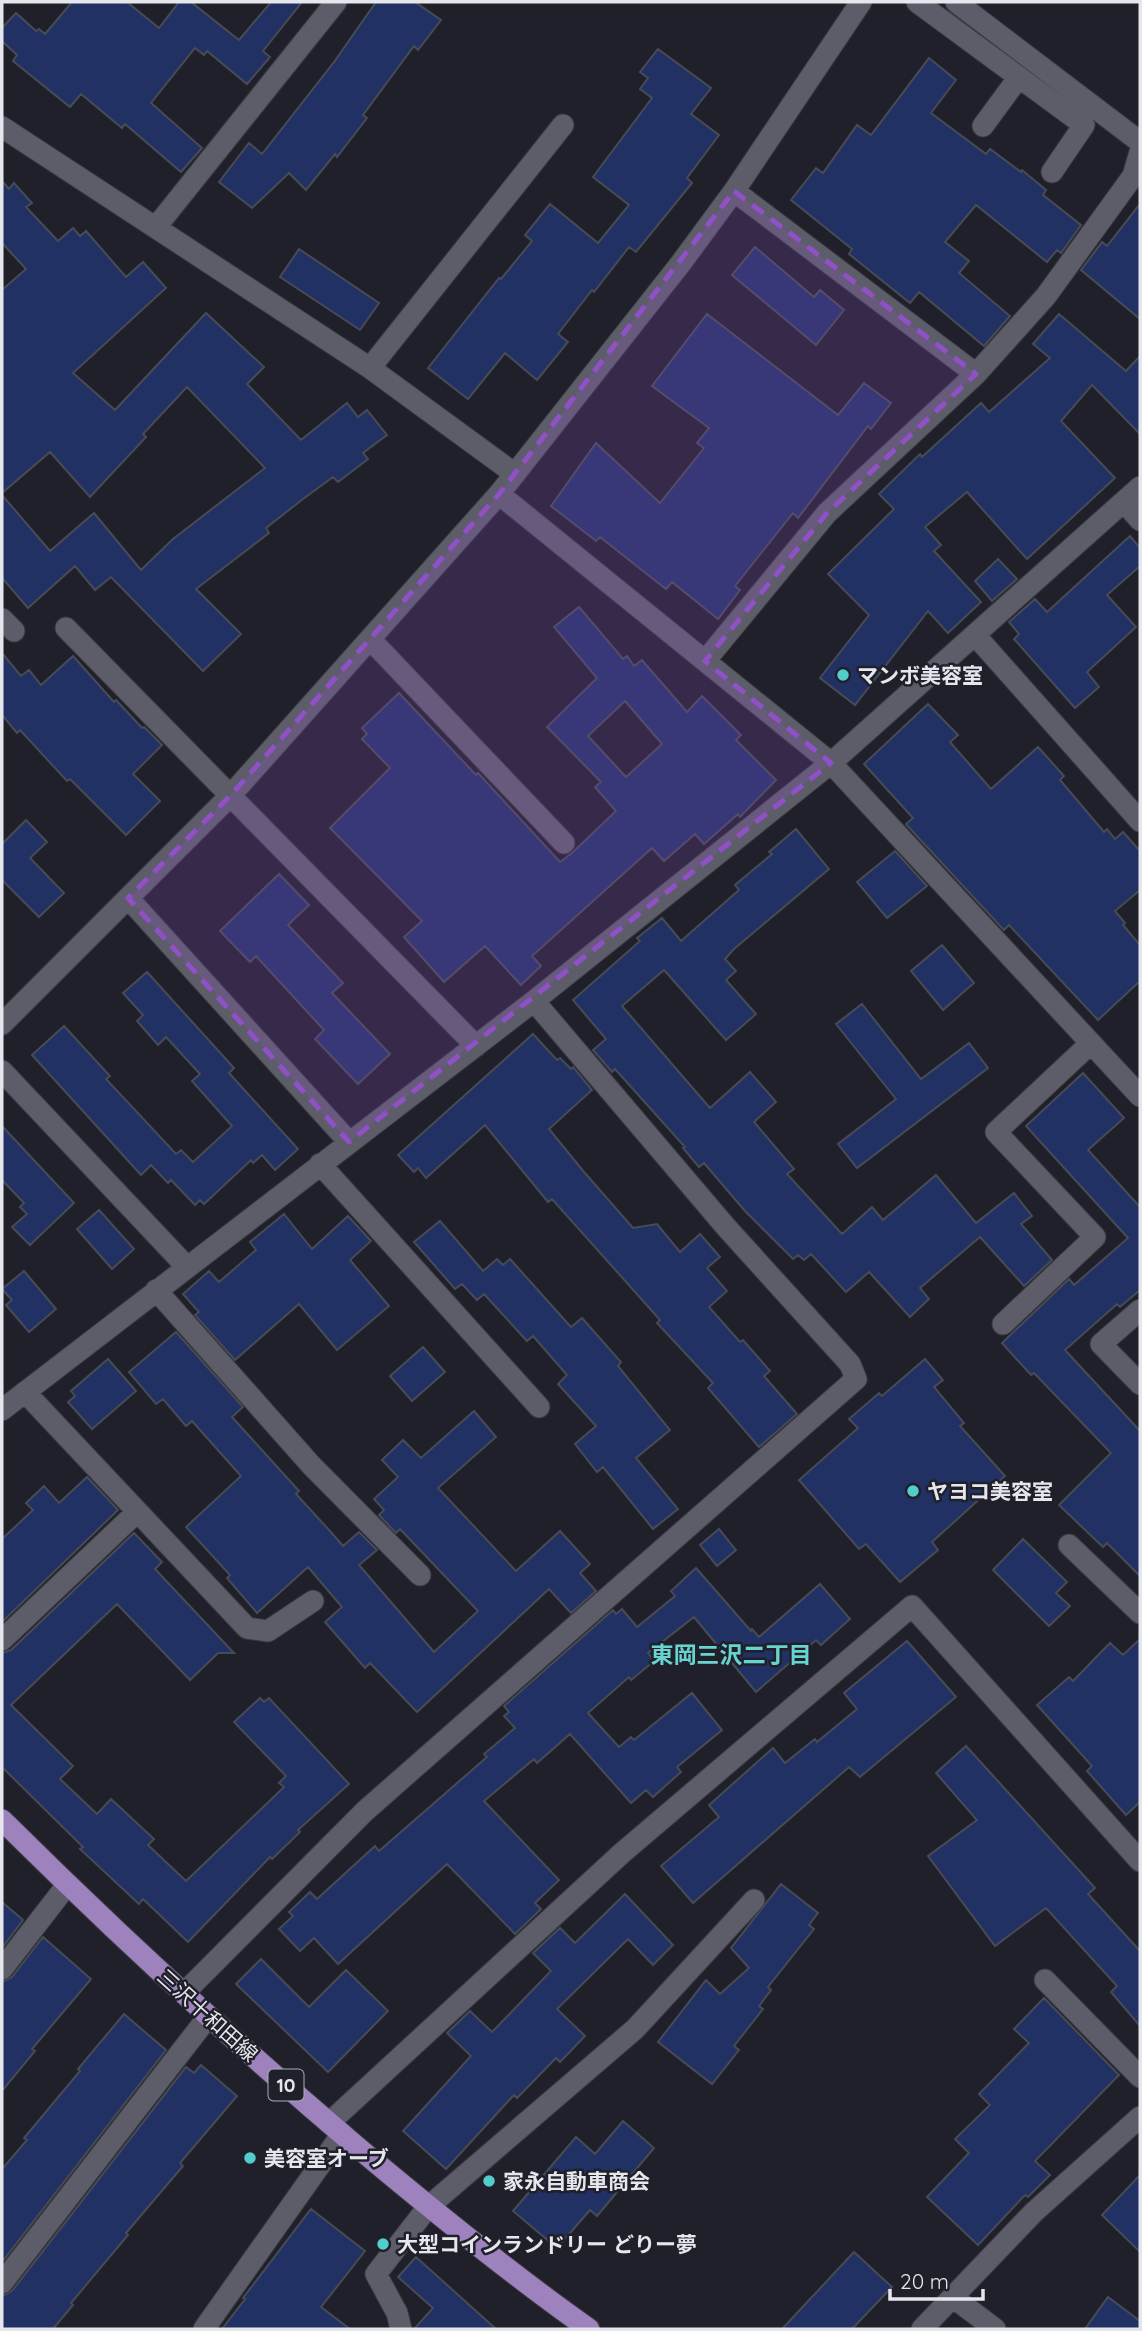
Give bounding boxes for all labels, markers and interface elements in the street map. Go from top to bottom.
place label: マンボ美容室 [857,662,983,688]
marker: マンボ美容室 [835,667,851,683]
place label: ヤヨコ美容室 [927,1478,1053,1504]
marker: ヤヨコ美容室 [905,1483,921,1499]
district label: 東岡三沢二丁目 [651,1640,812,1669]
street label: 三沢十和田線 [152,1963,264,2067]
road number: 10 [268,2070,304,2100]
place label: 美容室オーブ [264,2145,389,2171]
marker: 美容室オーブ [242,2150,258,2166]
place label: 家永自動車商会 [503,2168,650,2194]
marker: 家永自動車商会 [481,2173,497,2189]
place label: 大型コインランドリー どりー夢 [397,2231,697,2257]
marker: 大型コインランドリー どりー夢 [375,2236,391,2252]
scale bar [890,2258,983,2302]
text: 20 m [900,2268,949,2294]

